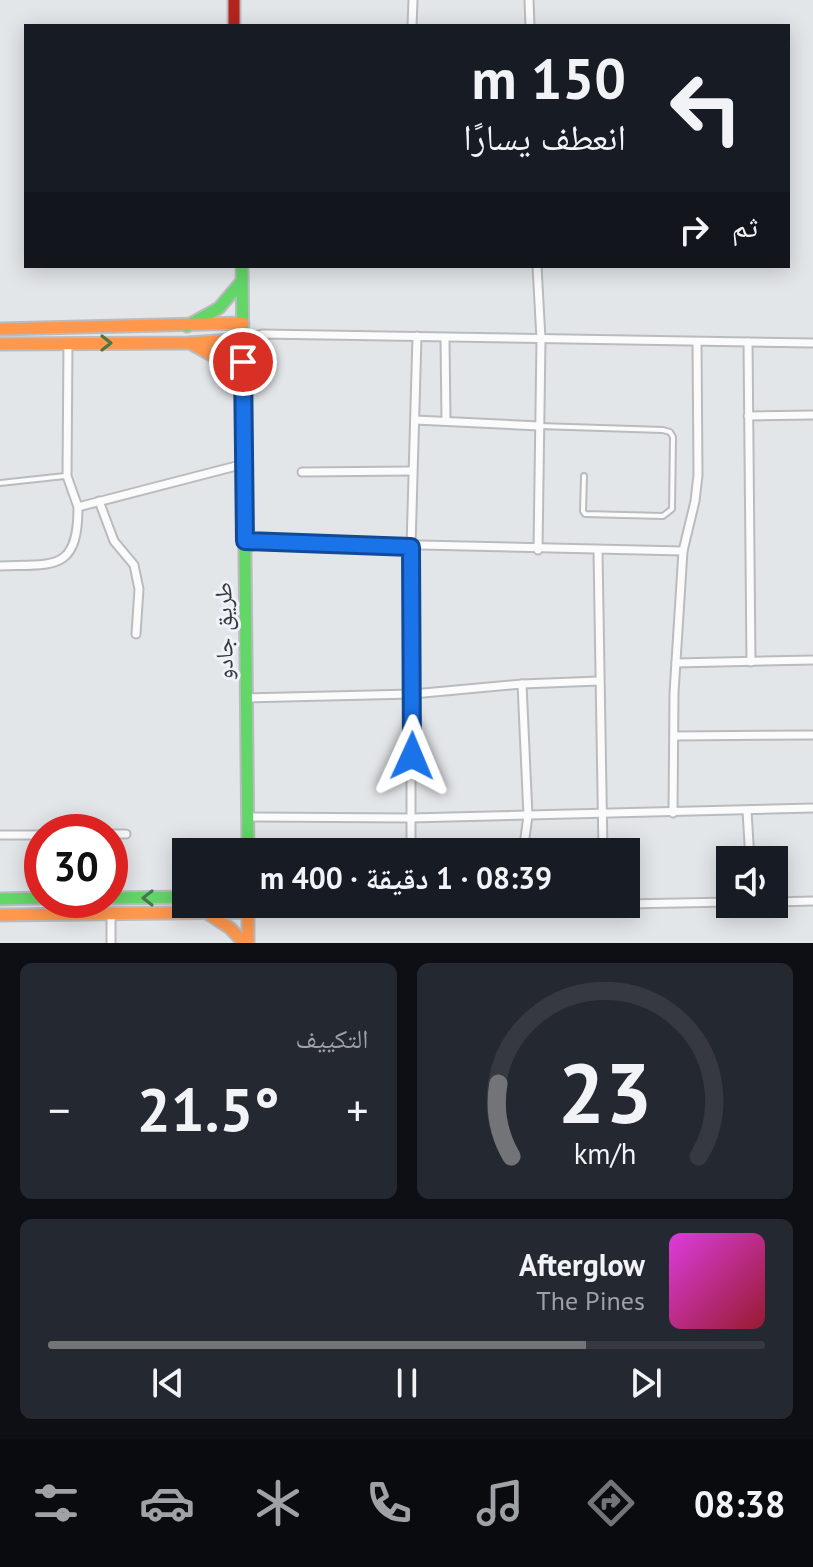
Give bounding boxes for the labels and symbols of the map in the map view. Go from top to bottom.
pin [209,328,277,396]
one-way arrow [100,334,113,352]
street label: طريق جادو [207,582,240,680]
position arrow [370,714,454,798]
speed limit sign: 30 [24,814,128,918]
one-way arrow [141,889,154,906]

